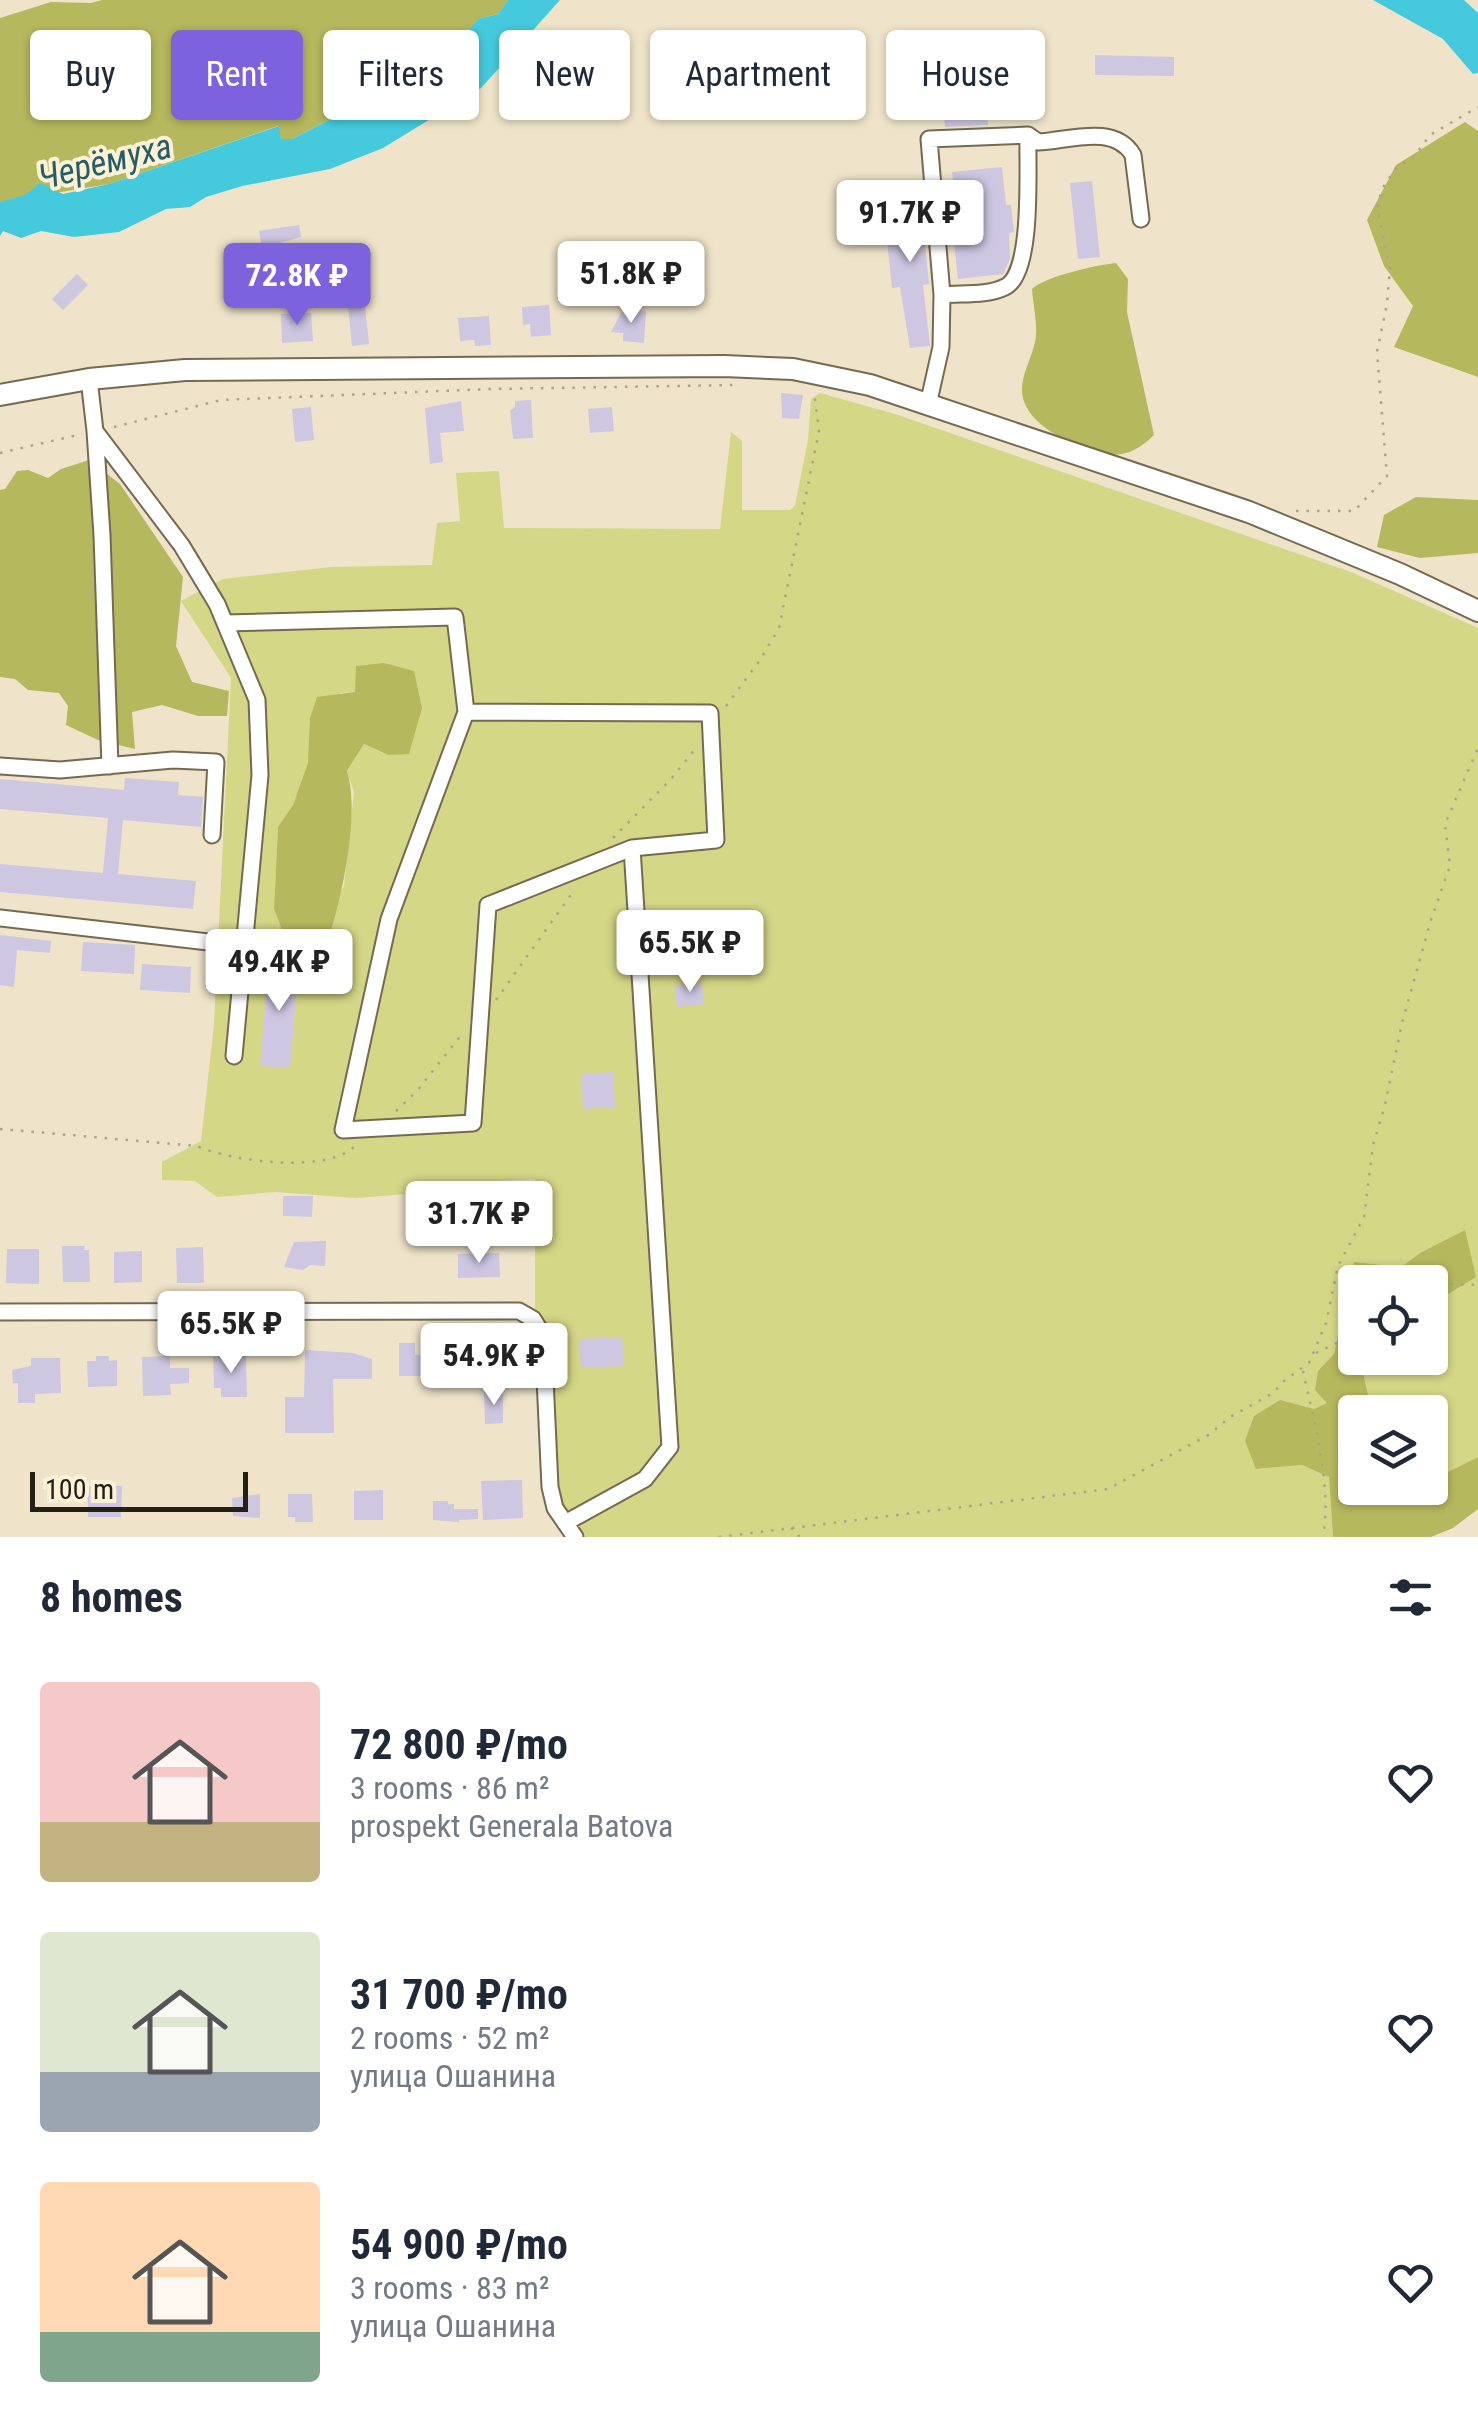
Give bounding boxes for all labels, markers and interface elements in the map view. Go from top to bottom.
chip: Buy [30,30,151,120]
chip: Rent [171,30,303,120]
chip: Filters [323,30,479,120]
chip: New [499,30,630,120]
chip: Apartment [650,30,866,120]
chip: House [886,30,1045,120]
water label: Черёмуха [34,126,176,198]
pin: 91.7K ₽ [818,180,1002,265]
text: 91.7K ₽ [859,193,961,231]
pin: 51.8K ₽ [539,241,723,326]
pin: 72.8K ₽ [205,243,389,328]
text: 51.8K ₽ [580,254,682,292]
text: 72.8K ₽ [246,256,348,294]
pin: 65.5K ₽ [598,910,782,995]
text: 65.5K ₽ [639,923,741,961]
pin: 49.4K ₽ [187,929,371,1014]
text: 49.4K ₽ [228,942,330,980]
pin: 31.7K ₽ [387,1181,571,1266]
text: 31.7K ₽ [428,1194,530,1232]
map controls [1338,1265,1448,1505]
button: locate [1338,1265,1448,1375]
pin: 65.5K ₽ [139,1291,323,1376]
text: 65.5K ₽ [180,1304,282,1342]
pin: 54.9K ₽ [402,1323,586,1408]
text: 54.9K ₽ [443,1336,545,1374]
button: layers [1338,1395,1448,1505]
scale bar [30,1467,248,1512]
text: 100 m [45,1473,114,1506]
icon: filters [1383,1570,1438,1625]
text: 8 homes [40,1573,183,1622]
text: 72 800 ₽/mo [350,1720,568,1769]
icon: home [120,1722,240,1842]
icon: heart [1383,1755,1438,1810]
text: 3 rooms · 86 m² [350,1769,549,1807]
text: prospekt Generala Batova [350,1807,673,1845]
text: 31 700 ₽/mo [350,1970,568,2019]
icon: home [120,1972,240,2092]
icon: heart [1383,2005,1438,2060]
text: 2 rooms · 52 m² [350,2019,549,2057]
text: улица Ошанина [350,2057,556,2095]
text: 54 900 ₽/mo [350,2220,568,2269]
icon: home [120,2222,240,2342]
icon: heart [1383,2255,1438,2310]
text: 3 rooms · 83 m² [350,2269,549,2307]
text: улица Ошанина [350,2307,556,2345]

